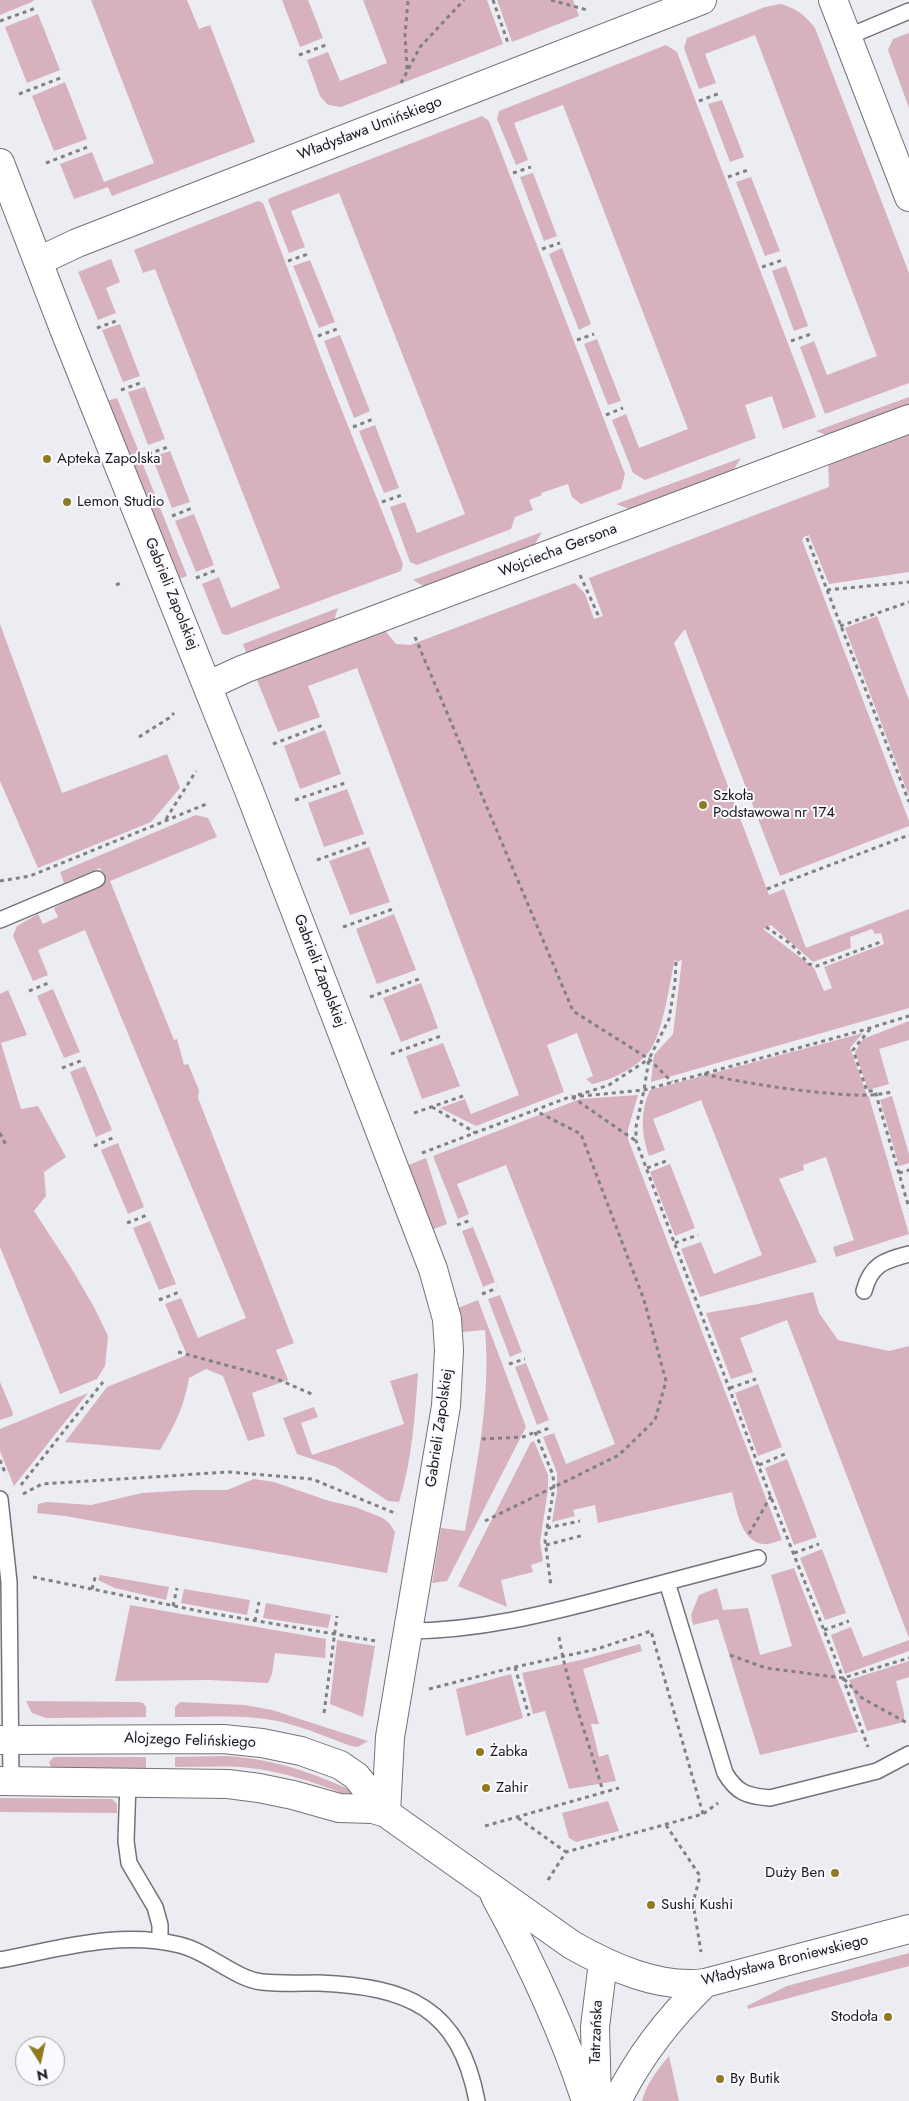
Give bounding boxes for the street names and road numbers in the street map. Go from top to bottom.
street label: Władysława Umińskiego [295,93,445,165]
street label: Wojciecha Gersona [496,520,620,582]
street label: Gabrieli Zapolskiej [140,535,202,653]
street label: Gabrieli Zapolskiej [289,912,349,1030]
street label: Gabrieli Zapolskiej [423,1368,457,1488]
street label: Alojzego Felińskiego [124,1730,256,1752]
street label: Władysława Broniewskiego [700,1932,870,1990]
street label: Tatrzańska [587,2000,607,2064]

